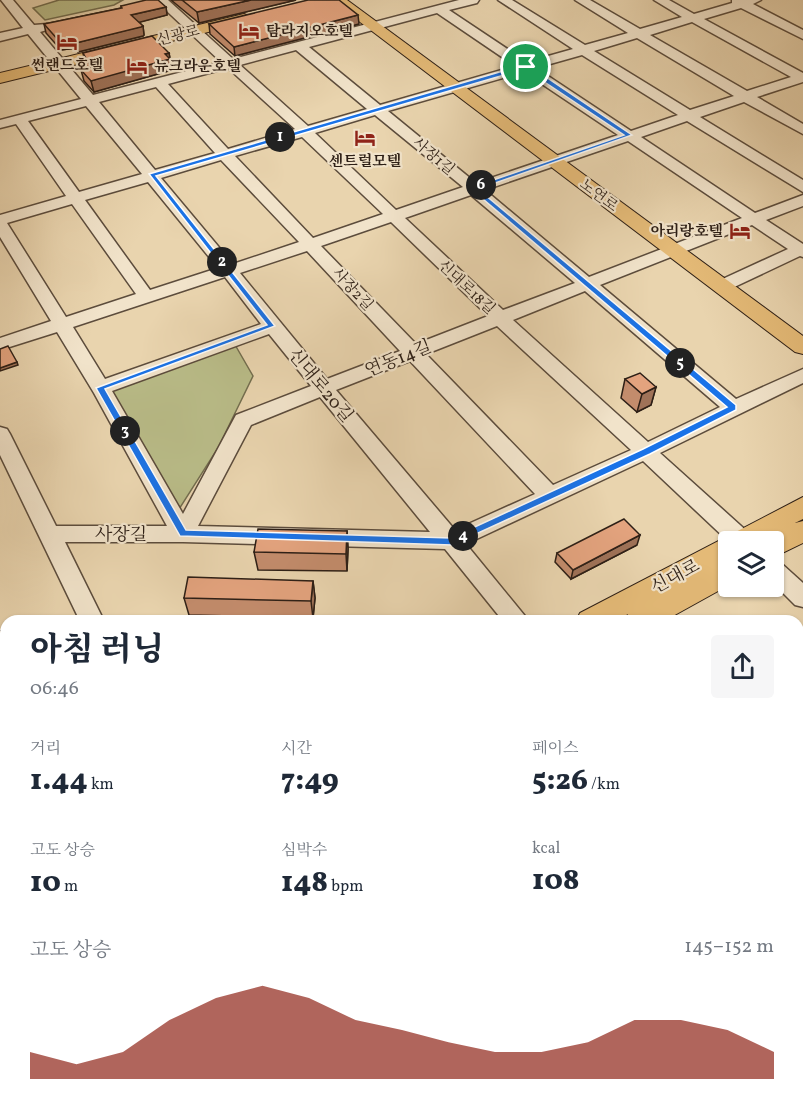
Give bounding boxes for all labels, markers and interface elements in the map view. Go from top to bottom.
hotel icon: 탐라지오호텔 [237,19,261,43]
street label: 신광로 [155,21,202,52]
place label: 탐라지오호텔 [266,22,353,43]
hotel icon: 썬랜드호텔 [55,30,79,54]
pin [500,41,551,92]
icon: arrive [509,50,542,83]
hotel icon: 뉴크라운호텔 [125,54,149,78]
place label: 썬랜드호텔 [31,56,103,77]
place label: 뉴크라운호텔 [154,57,241,78]
pin: 1 [265,122,295,152]
text: 1 [277,126,283,148]
hotel icon: 센트럴모텔 [353,126,377,150]
street label: 사장1길 [407,133,459,181]
place label: 센트럴모텔 [329,152,401,173]
pin: 6 [466,170,496,200]
text: 6 [477,174,485,196]
street label: 노연로 [574,175,622,218]
hotel icon: 아리랑호텔 [728,219,752,243]
place label: 아리랑호텔 [651,222,723,243]
pin: 2 [207,247,237,277]
text: 2 [218,251,226,273]
street label: 신대로18길 [433,256,499,320]
street label: 사장2길 [327,264,377,316]
street label: 연동14길 [361,335,436,384]
street label: 신대로20길 [281,344,358,428]
pin: 5 [665,348,695,378]
text: 5 [676,352,684,374]
pin: 3 [110,416,140,446]
text: 3 [121,420,129,442]
pin: 4 [448,521,478,551]
street label: 사장길 [95,523,147,548]
text: 4 [458,525,468,547]
map controls [718,531,784,597]
button: layers [718,531,784,597]
street label: 신대로 [647,554,705,601]
text: 아침 러닝 [30,629,164,675]
button: share [711,635,774,698]
text: 06:46 [30,675,79,703]
text: 거리 [30,738,61,760]
text: 시간 [281,738,312,760]
text: 페이스 [532,738,578,760]
text: 1.44 [30,760,88,802]
text: 7:49 [281,760,339,802]
text: 5:26 [532,760,588,802]
text: km [88,774,114,796]
text: /km [588,774,620,796]
text: kcal [532,838,560,860]
text: 고도 상승 [30,840,95,862]
text: 심박수 [281,840,327,862]
text: 108 [532,860,580,902]
text: 10 [30,862,61,904]
text: 148 [281,862,328,904]
text: m [61,876,78,898]
text: bpm [328,876,363,898]
text: 145–152 m [684,933,774,961]
text: 고도 상승 [30,937,111,965]

